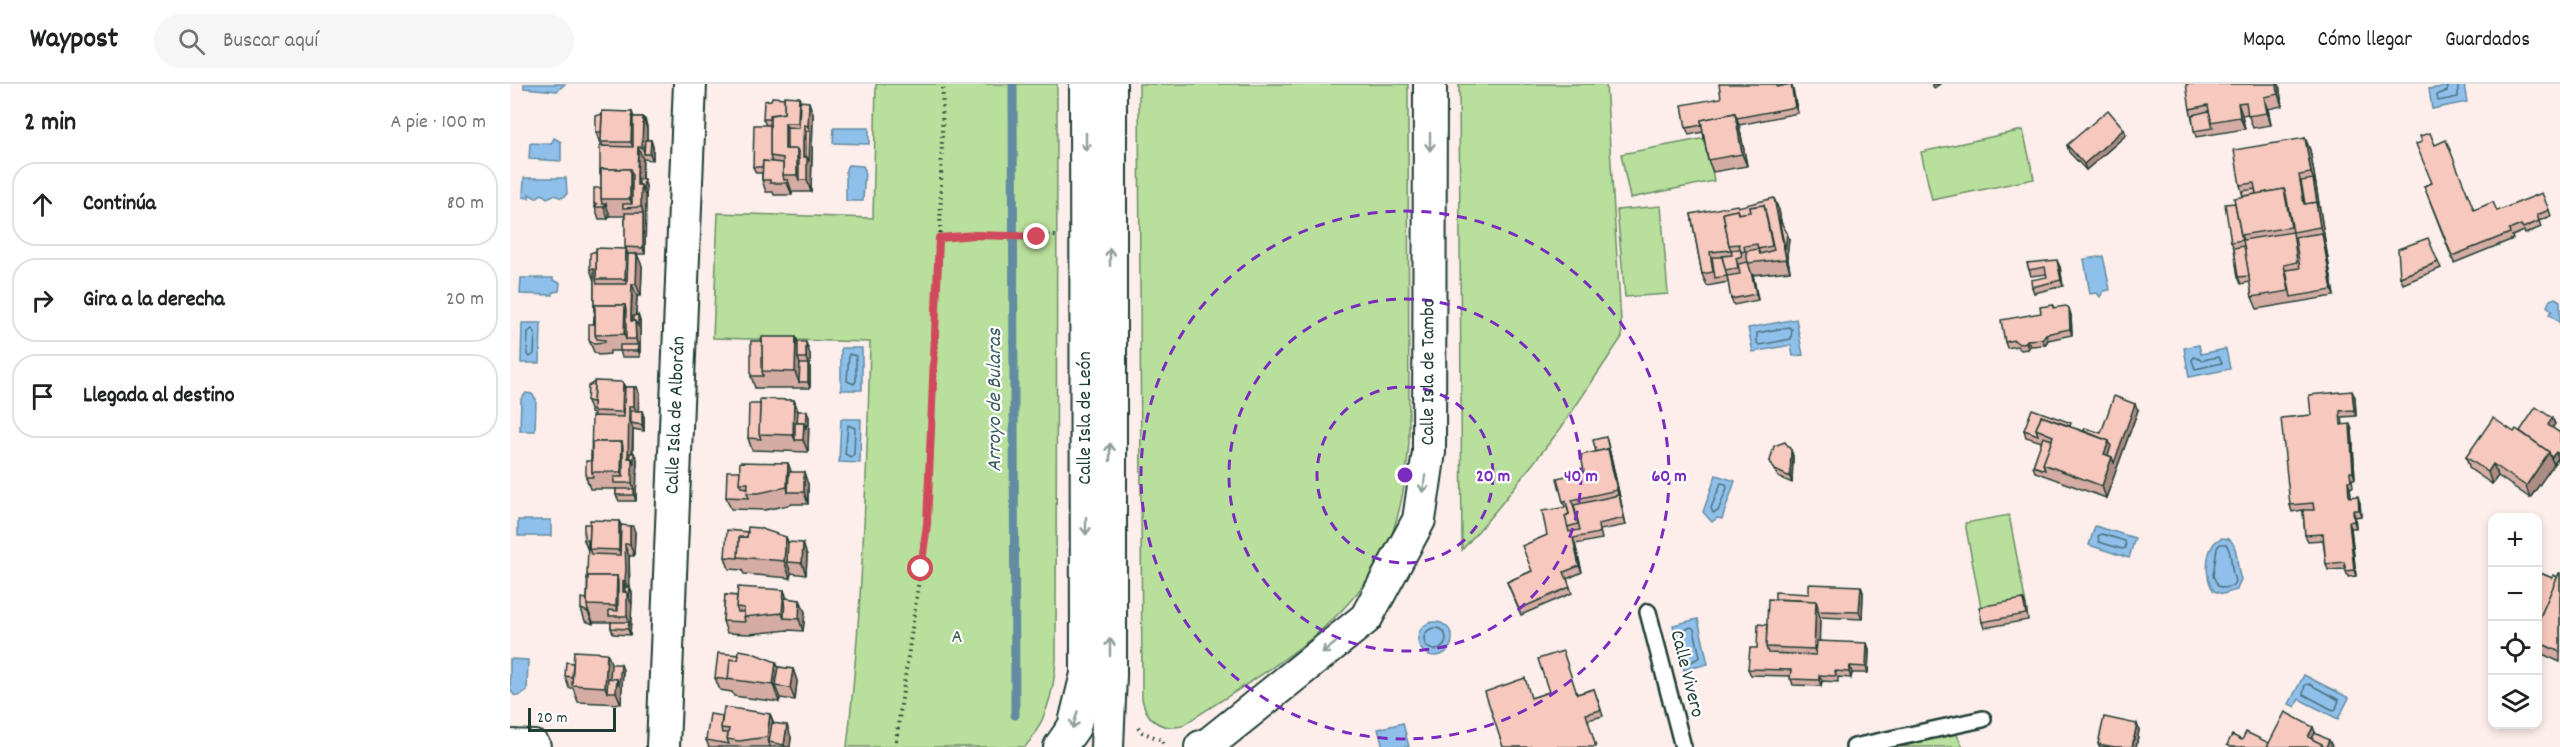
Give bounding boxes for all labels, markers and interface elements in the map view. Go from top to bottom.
search box [154,14,574,68]
text: Waypost [30,21,118,61]
icon: search [175,25,208,58]
text: Buscar aquí [223,26,318,57]
text: Mapa [2243,26,2285,56]
text: Cómo llegar [2318,26,2412,56]
text: Guardados [2445,26,2530,56]
text: 2 min [24,105,76,142]
text: A pie · 100 m [391,109,486,137]
one-way arrow [1080,132,1092,152]
one-way arrow [1424,132,1436,152]
icon: ahead [26,188,59,221]
text: Continúa [83,189,156,220]
text: 80 m [447,190,484,218]
route end [1023,223,1049,249]
one-way arrow [1104,247,1116,267]
icon: right [26,284,59,317]
text: Gira a la derecha [83,285,225,316]
text: 20 m [446,286,484,314]
street label: Calle Isla de Tambo [1415,298,1443,445]
water label: Arroyo de Bularas [981,327,1011,472]
street label: Calle Isla de Alborán [659,336,694,495]
street label: Calle Isla de León [1072,351,1100,485]
icon: arrive [26,380,59,413]
text: Llegada al destino [83,381,235,412]
one-way arrow [1104,442,1116,462]
centre of rings [1395,465,1415,485]
text: 20 m [1476,465,1510,490]
text: 40 m [1564,465,1598,490]
text: 60 m [1651,465,1687,490]
one-way arrow [1418,474,1429,494]
map controls [2488,513,2542,729]
button: + [2488,513,2542,567]
one-way arrow [1080,516,1092,536]
route start [907,555,933,581]
button: − [2488,567,2542,621]
button: locate [2488,621,2542,675]
park label: A [952,624,963,652]
street label: Calle Vivero [1662,627,1710,721]
one-way arrow [1104,637,1116,657]
one-way arrow [1321,641,1337,654]
button: layers [2488,675,2542,729]
scale bar [528,705,616,732]
text: 20 m [537,707,567,730]
one-way arrow [1069,710,1080,729]

